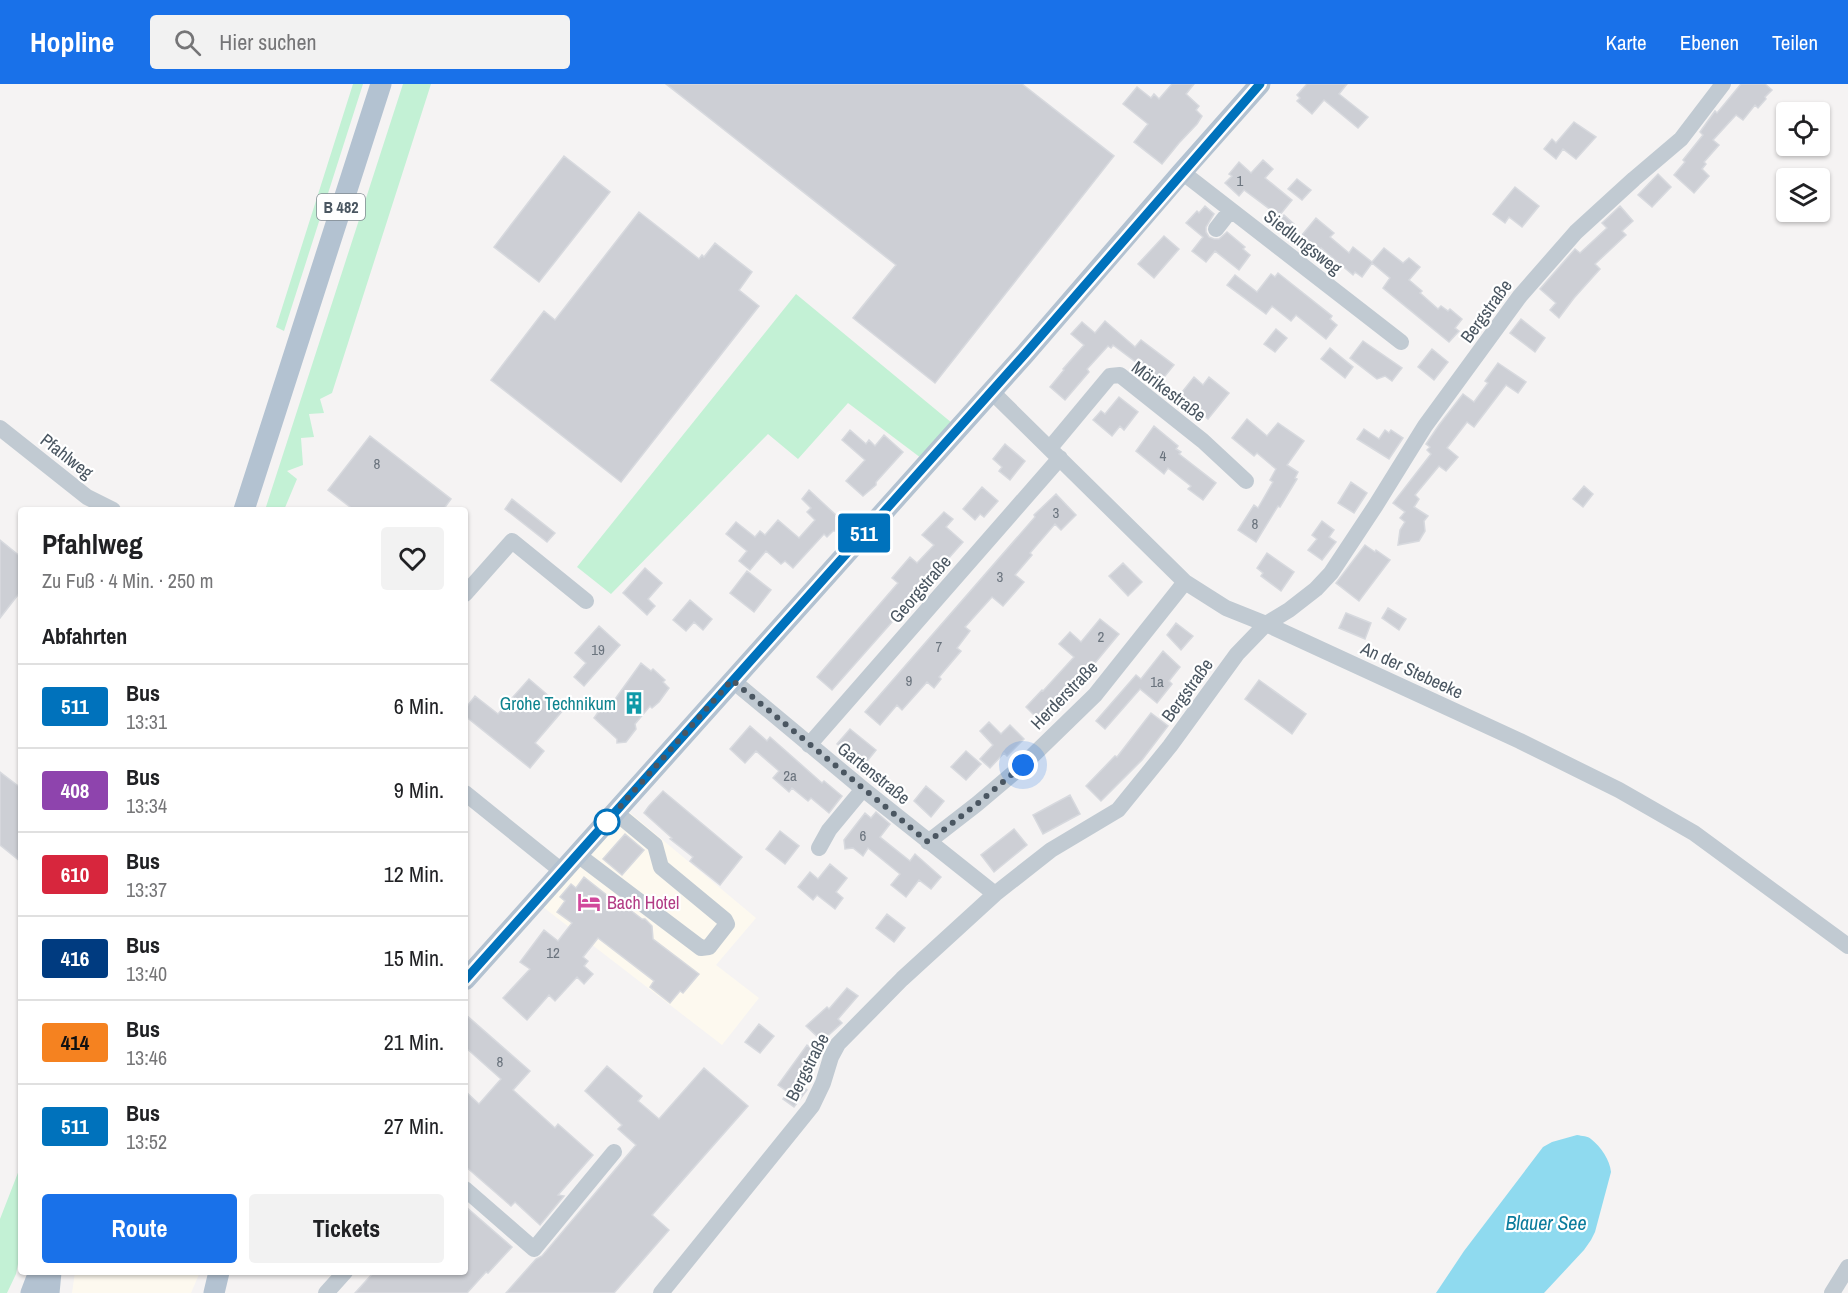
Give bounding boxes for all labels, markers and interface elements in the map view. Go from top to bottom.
search box [150,15,570,69]
text: Hopline [30,23,114,61]
icon: search [171,26,204,59]
text: Hier suchen [219,27,316,57]
text: Karte [1606,28,1647,57]
text: Ebenen [1680,28,1739,57]
text: Teilen [1772,28,1818,57]
map controls [1776,102,1830,222]
button: locate [1776,102,1830,156]
button: layers [1776,168,1830,222]
house number: 1 [1237,170,1244,191]
road number: B 482 [317,194,365,220]
street label: Siedlungsweg [1259,204,1348,281]
street label: Bergstraße [1454,274,1518,348]
street label: Mörikestraße [1127,355,1211,427]
street label: Pfahlweg [35,427,99,485]
house number: 4 [1160,445,1167,466]
house number: 8 [374,453,381,474]
house number: 3 [1053,502,1060,523]
house number: 8 [1252,513,1259,534]
line badge: 511 [830,514,898,552]
text: 511 [850,519,878,548]
text: Pfahlweg [42,525,143,563]
button: heart [381,527,444,590]
street label: Georgstraße [883,550,957,628]
house number: 3 [997,566,1004,587]
text: Zu Fuß · 4 Min. · 250 m [42,567,213,594]
text: Abfahrten [42,621,127,651]
house number: 2 [1098,626,1105,647]
street label: An der Stebeeke [1356,635,1467,705]
house number: 7 [936,636,943,657]
house number: 19 [591,639,605,660]
street label: Bergstraße [1155,653,1219,727]
street label: Herderstraße [1025,655,1103,735]
house number: 9 [906,670,913,691]
house number: 1a [1150,671,1164,692]
text: Bus [126,678,160,708]
building icon: Grohe Technikum [621,690,647,716]
text: 6 Min. [394,691,444,721]
place label: Grohe Technikum [500,691,616,716]
text: 511 [61,692,89,721]
text: 13:31 [126,708,167,735]
street label: Gartenstraße [832,736,916,810]
your location [1008,750,1038,780]
text: Bus [126,762,160,792]
house number: 2a [783,765,797,786]
text: 9 Min. [394,775,444,805]
text: 408 [61,776,89,805]
text: 13:34 [126,792,167,819]
unlabelled marker [594,809,620,835]
house number: 6 [860,825,867,846]
text: Bus [126,846,160,876]
text: 12 Min. [384,859,444,889]
text: 610 [61,860,89,889]
text: 13:37 [126,876,167,903]
hotel icon: Bach Hotel [576,889,602,915]
place label: Bach Hotel [607,890,679,915]
text: Bus [126,930,160,960]
house number: 12 [546,942,560,963]
text: 15 Min. [384,943,444,973]
text: 416 [61,944,89,973]
text: 13:40 [126,960,167,987]
text: Bus [126,1014,160,1044]
text: 21 Min. [384,1027,444,1057]
text: 414 [61,1028,89,1057]
street label: Bergstraße [779,1029,835,1105]
text: 13:46 [126,1044,167,1071]
house number: 8 [497,1051,504,1072]
text: Bus [126,1098,160,1128]
text: 27 Min. [384,1111,444,1141]
text: 511 [61,1112,89,1141]
text: 13:52 [126,1128,167,1155]
button: Route [42,1194,237,1263]
button: Tickets [249,1194,444,1263]
water label: Blauer See [1505,1209,1587,1236]

